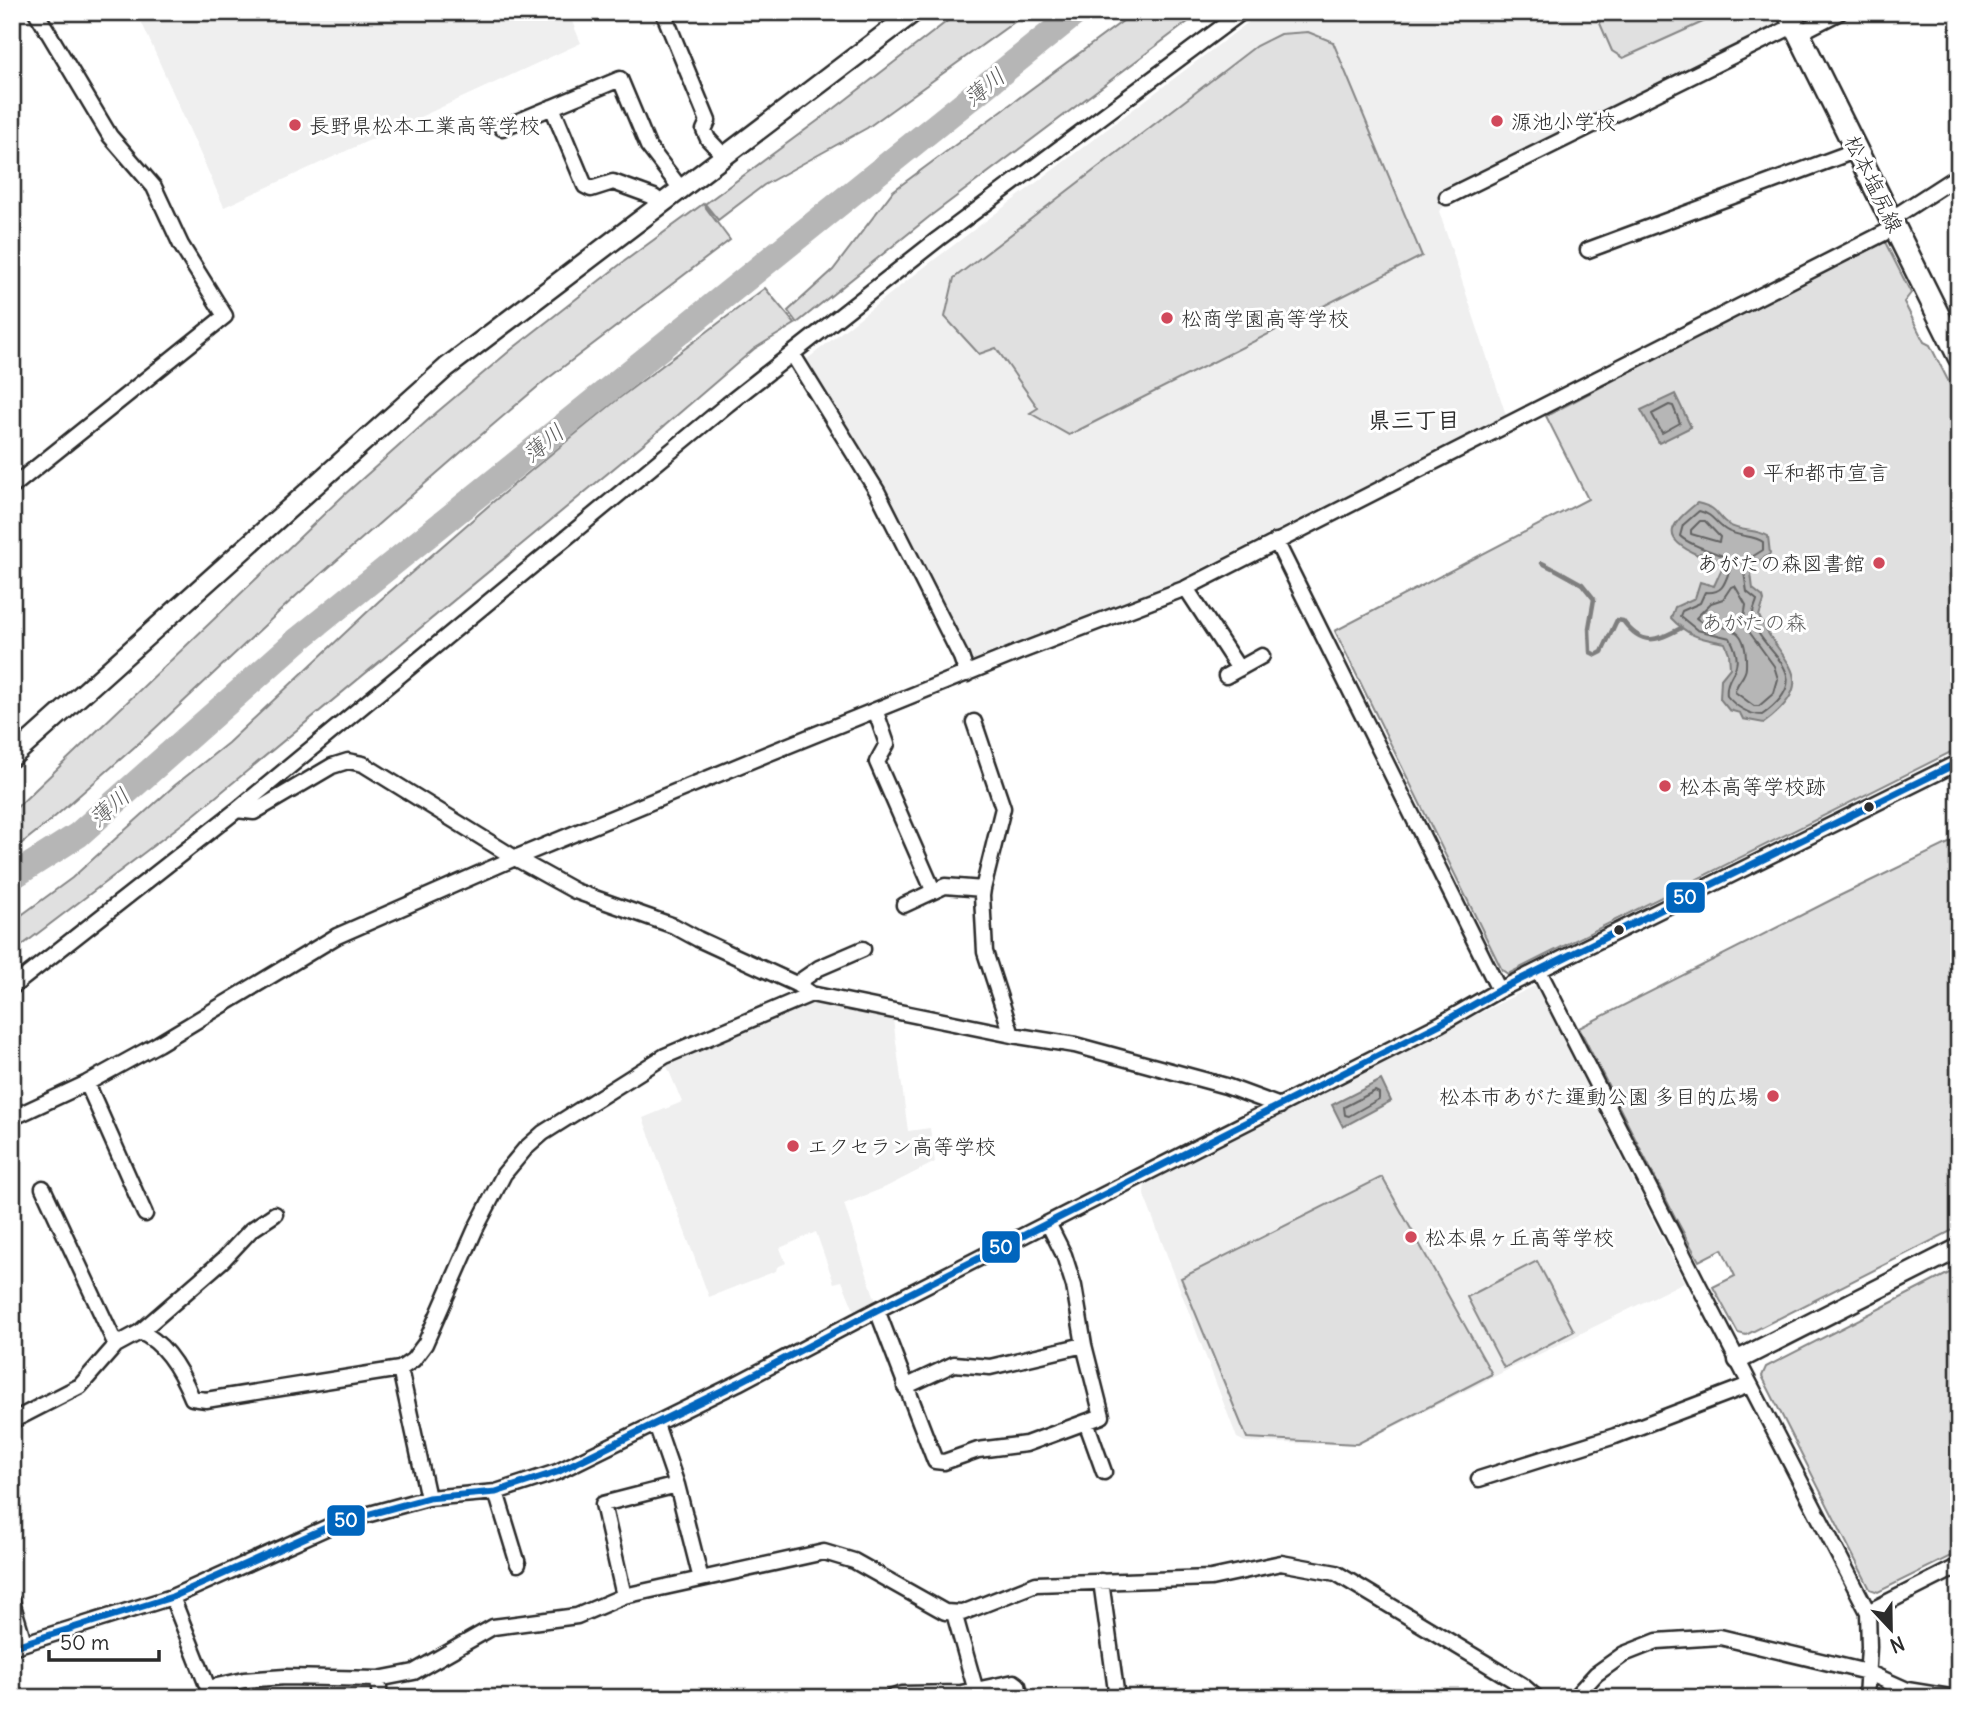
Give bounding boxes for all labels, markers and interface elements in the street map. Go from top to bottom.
water label: 薄川 [957,61,1011,113]
place label: 源池小学校 [1511,108,1616,135]
place label: 長野県松本工業高等学校 [309,112,540,139]
marker: 源池小学校 [1489,113,1505,129]
marker: 長野県松本工業高等学校 [287,117,303,133]
street label: 松本塩尻線 [1839,131,1909,237]
place label: 松商学園高等学校 [1181,305,1349,332]
marker: 松商学園高等学校 [1159,310,1175,326]
district label: 県三丁目 [1368,405,1460,434]
water label: 薄川 [516,417,570,469]
place label: 平和都市宣言 [1763,459,1889,486]
marker: 平和都市宣言 [1741,464,1757,480]
place label: あがたの森図書館 [1697,550,1865,577]
marker: あがたの森図書館 [1871,555,1887,571]
park label: あがたの森 [1702,609,1807,636]
place label: 松本高等学校跡 [1679,773,1826,800]
marker: 松本高等学校跡 [1657,778,1673,794]
water label: 薄川 [82,781,136,833]
unlabelled marker [1862,800,1876,814]
line badge: 50 [1665,881,1706,914]
text: 50 [1673,885,1697,909]
unlabelled marker [1612,923,1626,937]
place label: 松本市あがた運動公園 多目的広場 [1439,1083,1759,1110]
marker: 松本市あがた運動公園 多目的広場 [1765,1088,1781,1104]
place label: エクセラン高等学校 [807,1133,996,1160]
marker: エクセラン高等学校 [785,1138,801,1154]
place label: 松本県ヶ丘高等学校 [1425,1224,1614,1251]
marker: 松本県ヶ丘高等学校 [1403,1229,1419,1245]
line badge: 50 [981,1230,1021,1264]
text: 50 [989,1235,1013,1259]
line badge: 50 [326,1504,366,1537]
text: 50 [334,1508,358,1532]
north arrow [1856,1594,1926,1664]
scale bar [49,1619,159,1663]
text: 50 m [60,1629,109,1656]
text: N [1887,1631,1908,1658]

